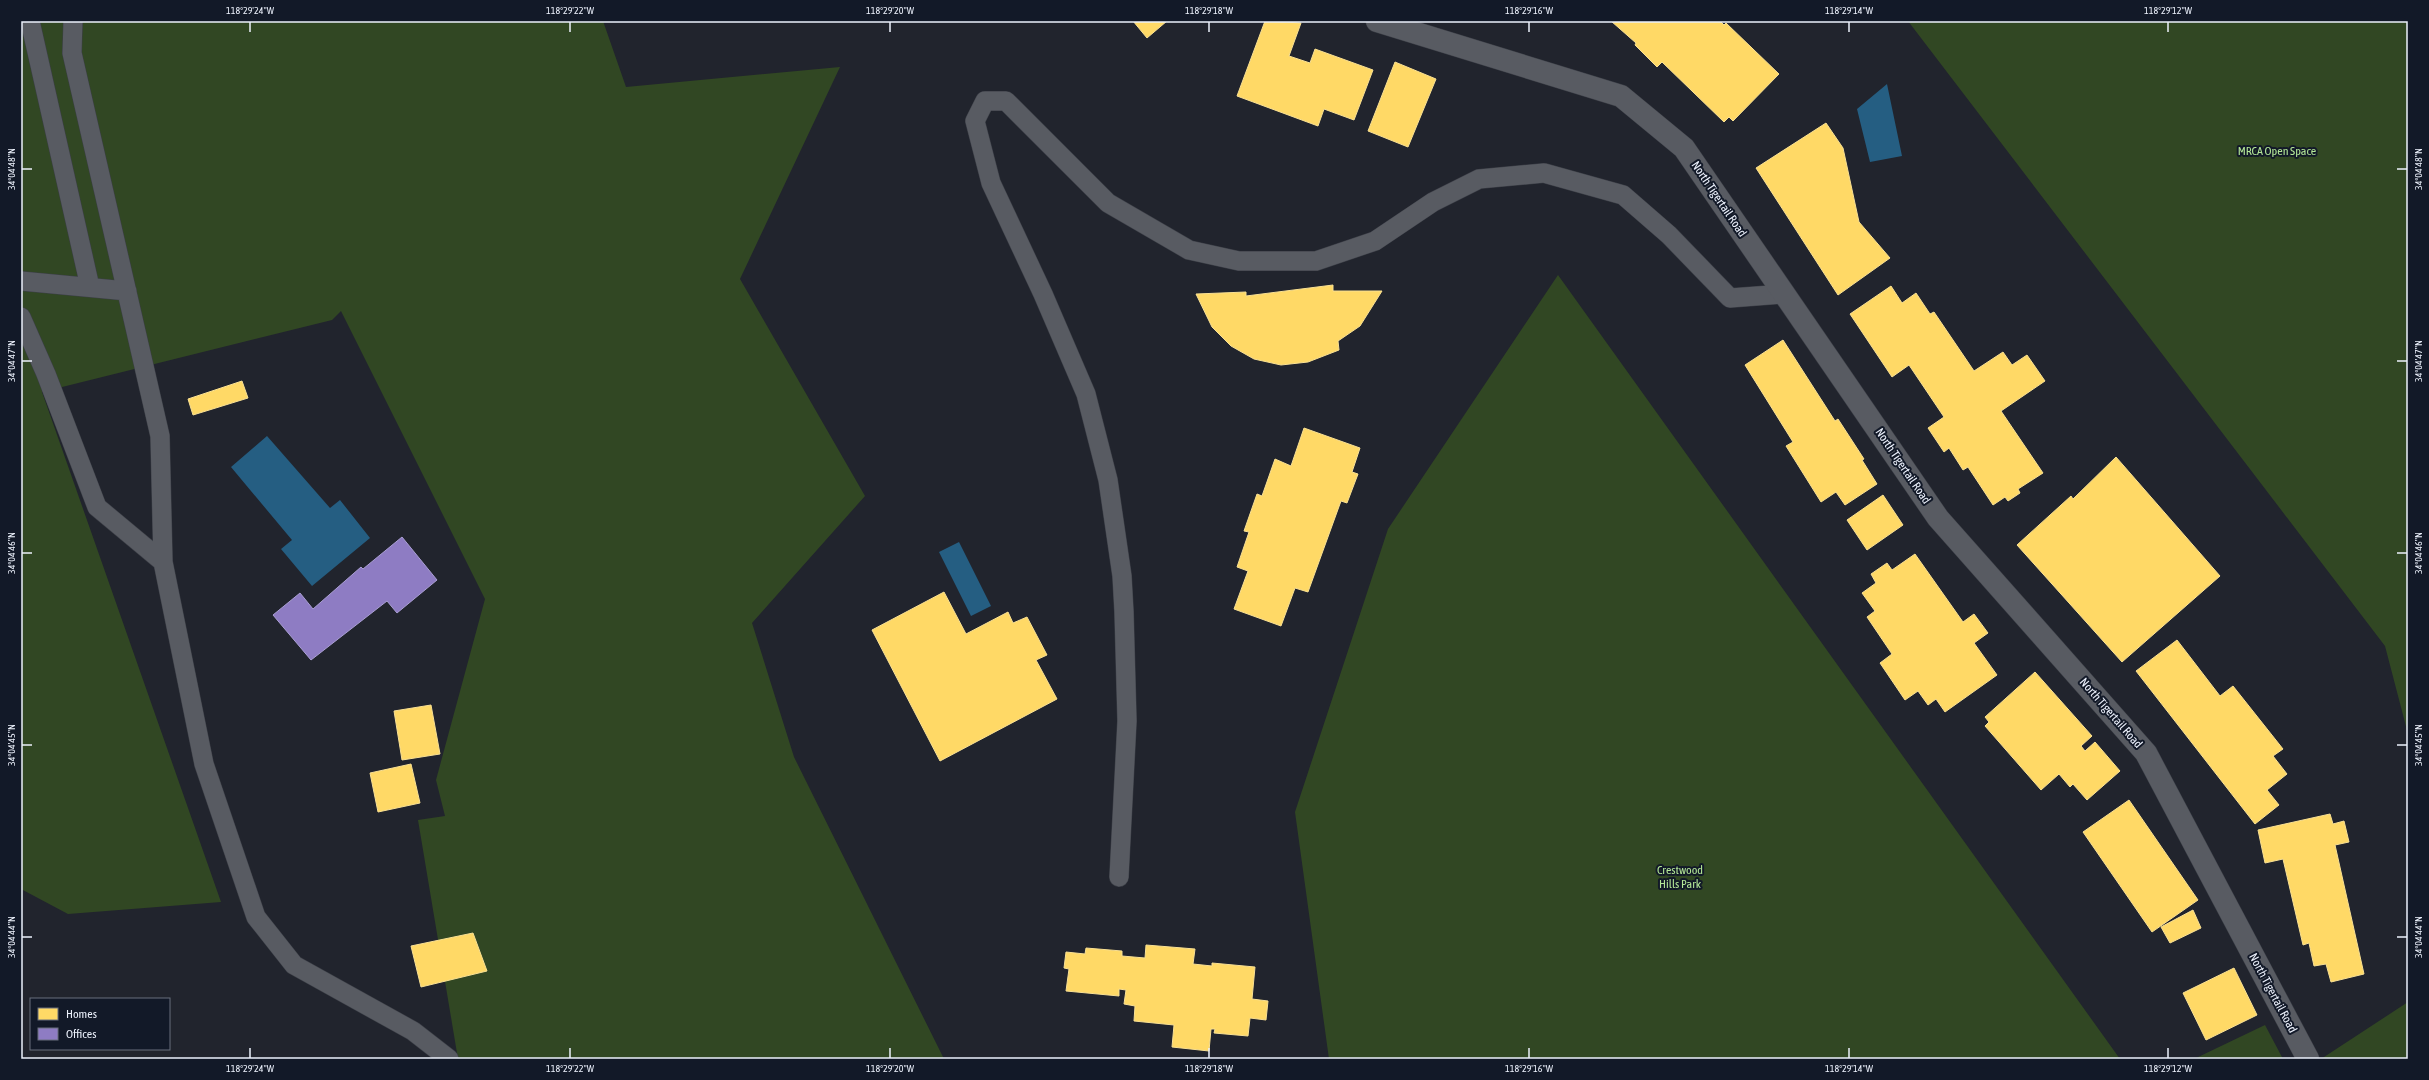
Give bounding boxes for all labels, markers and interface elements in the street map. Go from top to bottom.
text: 118°29'24"W [226,5,275,16]
text: 118°29'22"W [546,5,595,16]
text: 118°29'20"W [866,5,915,16]
text: 118°29'18"W [1185,5,1234,16]
text: 118°29'16"W [1505,5,1554,16]
text: 118°29'14"W [1825,5,1874,16]
text: 118°29'12"W [2144,5,2193,16]
park label: MRCA Open Space [2238,144,2316,158]
text: 34°04'48"N [6,148,17,190]
text: 34°04'48"N [2413,148,2424,190]
street label: North Tigertail Road [1689,159,1749,239]
text: 34°04'47"N [6,340,17,382]
text: 34°04'47"N [2413,340,2424,382]
street label: North Tigertail Road [1873,426,1933,506]
text: 34°04'46"N [6,532,17,574]
text: 34°04'46"N [2413,532,2424,574]
street label: North Tigertail Road [2077,675,2145,751]
text: 34°04'45"N [6,724,17,766]
text: 34°04'45"N [2413,724,2424,766]
park label: Crestwood Hills Park [1657,863,1703,891]
text: 34°04'44"N [6,916,17,958]
text: 34°04'44"N [2413,916,2424,958]
street label: North Tigertail Road [2246,951,2300,1035]
legend [30,998,170,1050]
text: Homes [66,1007,97,1021]
text: Offices [66,1027,96,1041]
text: 118°29'24"W [226,1063,275,1074]
text: 118°29'22"W [546,1063,595,1074]
text: 118°29'20"W [866,1063,915,1074]
text: 118°29'18"W [1185,1063,1234,1074]
text: 118°29'16"W [1505,1063,1554,1074]
text: 118°29'14"W [1825,1063,1874,1074]
text: 118°29'12"W [2144,1063,2193,1074]

